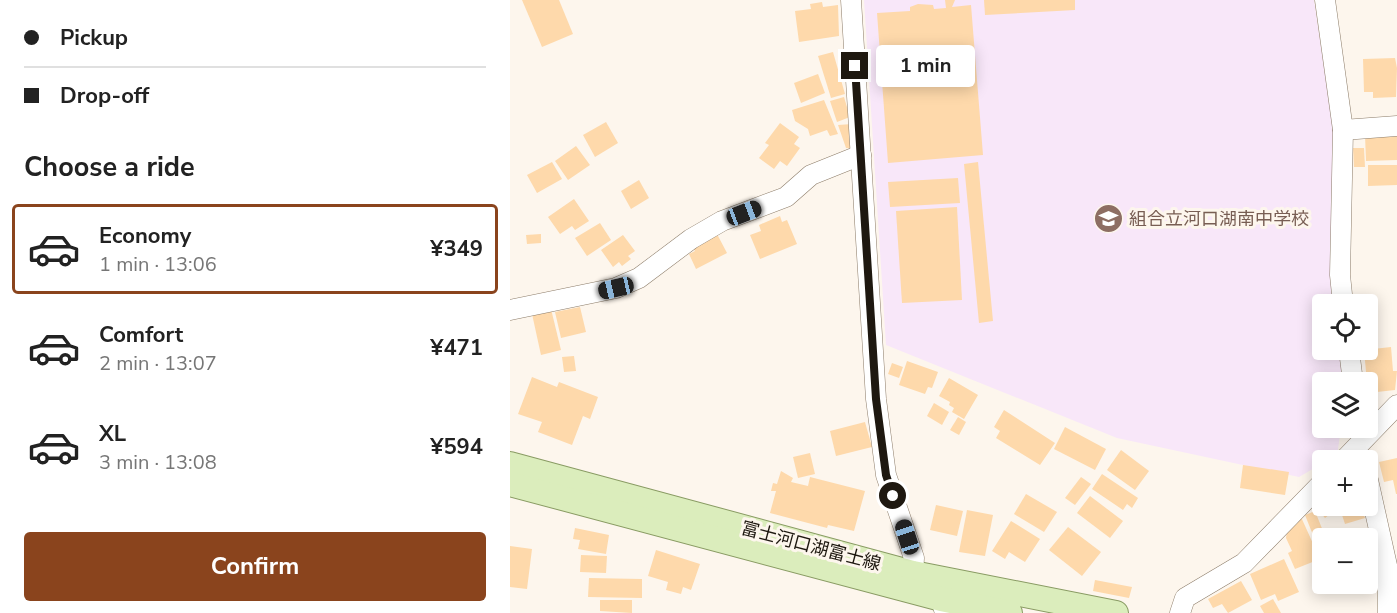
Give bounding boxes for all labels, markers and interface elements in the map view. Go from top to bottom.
text: Pickup [60,23,128,53]
callout: 1 min [876,45,975,87]
route end [841,52,868,79]
text: 1 min [900,52,951,79]
text: Drop-off [60,81,149,111]
text: Choose a ride [24,149,195,186]
car [724,198,764,228]
school or university icon: 組合立河口湖南中学校 [1092,203,1124,235]
place label: 組合立河口湖南中学校 [1129,207,1309,231]
text: Economy [99,221,191,251]
icon: car [27,222,81,276]
text: ¥349 [430,234,483,264]
text: 1 min · 13:06 [99,251,217,278]
car [596,275,636,301]
map controls [1312,294,1378,594]
button: locate [1312,294,1378,360]
text: Comfort [99,320,183,350]
icon: car [27,321,81,375]
text: ¥471 [430,333,483,363]
text: 2 min · 13:07 [99,350,217,377]
button: layers [1312,372,1378,438]
text: XL [99,419,126,449]
icon: car [27,420,81,474]
text: ¥594 [430,432,483,462]
text: 3 min · 13:08 [99,449,217,476]
button: + [1312,450,1378,516]
route start [879,482,906,509]
street label: 富士河口湖富士線 [738,516,884,576]
car [893,517,921,557]
button: − [1312,528,1378,594]
button: Confirm [24,532,486,601]

